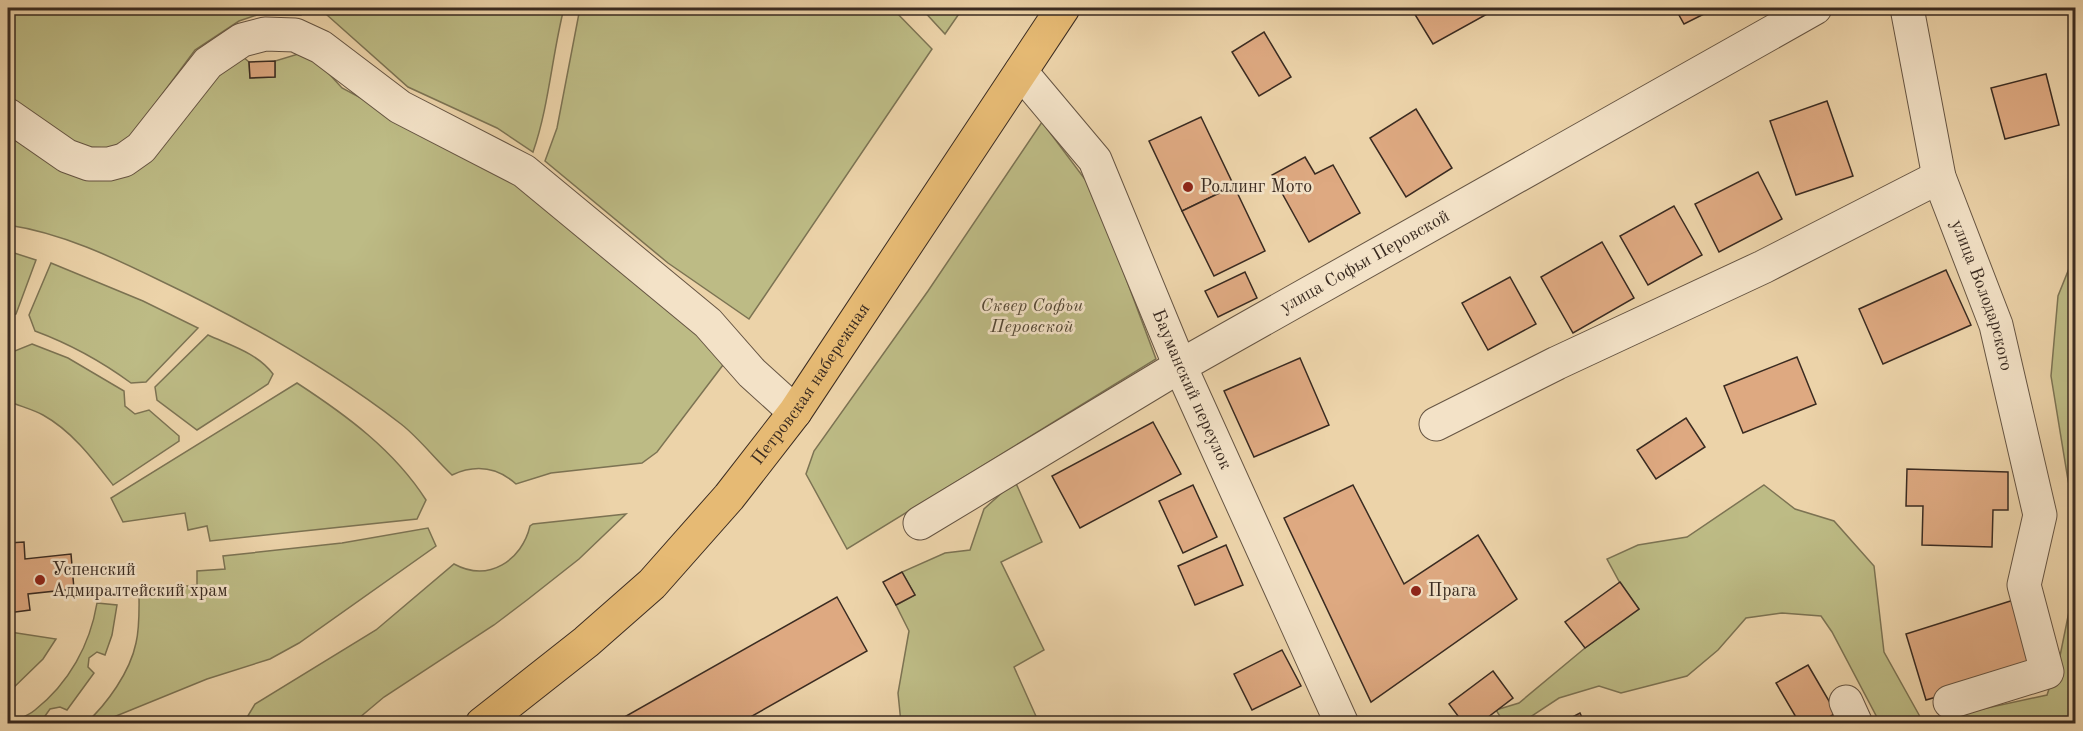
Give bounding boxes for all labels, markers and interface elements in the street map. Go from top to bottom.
place label: Роллинг Мото [1200,178,1312,196]
marker: Роллинг Мото [1181,180,1195,194]
street label: улица Софьи Перовской [1277,207,1453,317]
street label: улица Володарского [1947,217,2015,373]
park label: Сквер Софьи Перовской [981,297,1083,336]
street label: Петровская набережная [748,300,873,468]
street label: Бауманский переулок [1149,307,1235,472]
place label: Успенский Адмиралтейский храм [52,561,228,600]
marker: Успенский Адмиралтейский храм [33,573,47,587]
place label: Прага [1428,582,1477,600]
marker: Прага [1409,584,1423,598]

